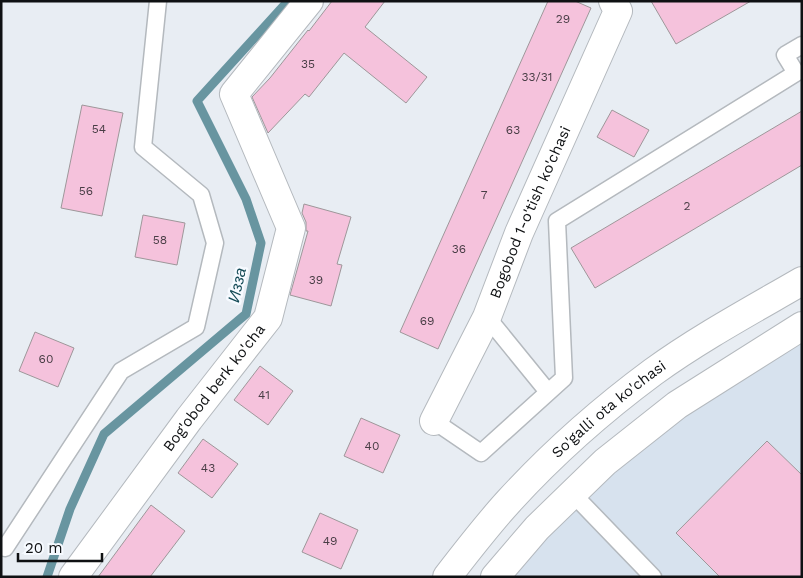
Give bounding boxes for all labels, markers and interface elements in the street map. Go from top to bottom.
house number: 29 [556,12,570,26]
house number: 35 [301,57,315,71]
house number: 33/31 [522,70,552,84]
house number: 54 [92,122,106,136]
street label: Bogobod 1-o'tish ko'chasi [486,123,574,301]
house number: 63 [506,123,520,137]
house number: 56 [79,184,93,198]
house number: 7 [481,188,488,202]
house number: 2 [684,199,691,213]
house number: 58 [153,233,167,247]
house number: 36 [452,242,466,256]
water label: Изза [224,266,250,304]
house number: 39 [309,273,323,287]
house number: 69 [420,314,434,328]
street label: Bog'obod berk ko'cha [159,320,269,455]
house number: 60 [39,352,53,366]
street label: So'galli ota ko'chasi [548,357,669,462]
house number: 41 [258,388,270,402]
house number: 40 [365,439,379,453]
house number: 43 [201,461,215,475]
scale bar [18,530,101,562]
house number: 49 [323,534,337,548]
text: 20 m [25,539,63,557]

